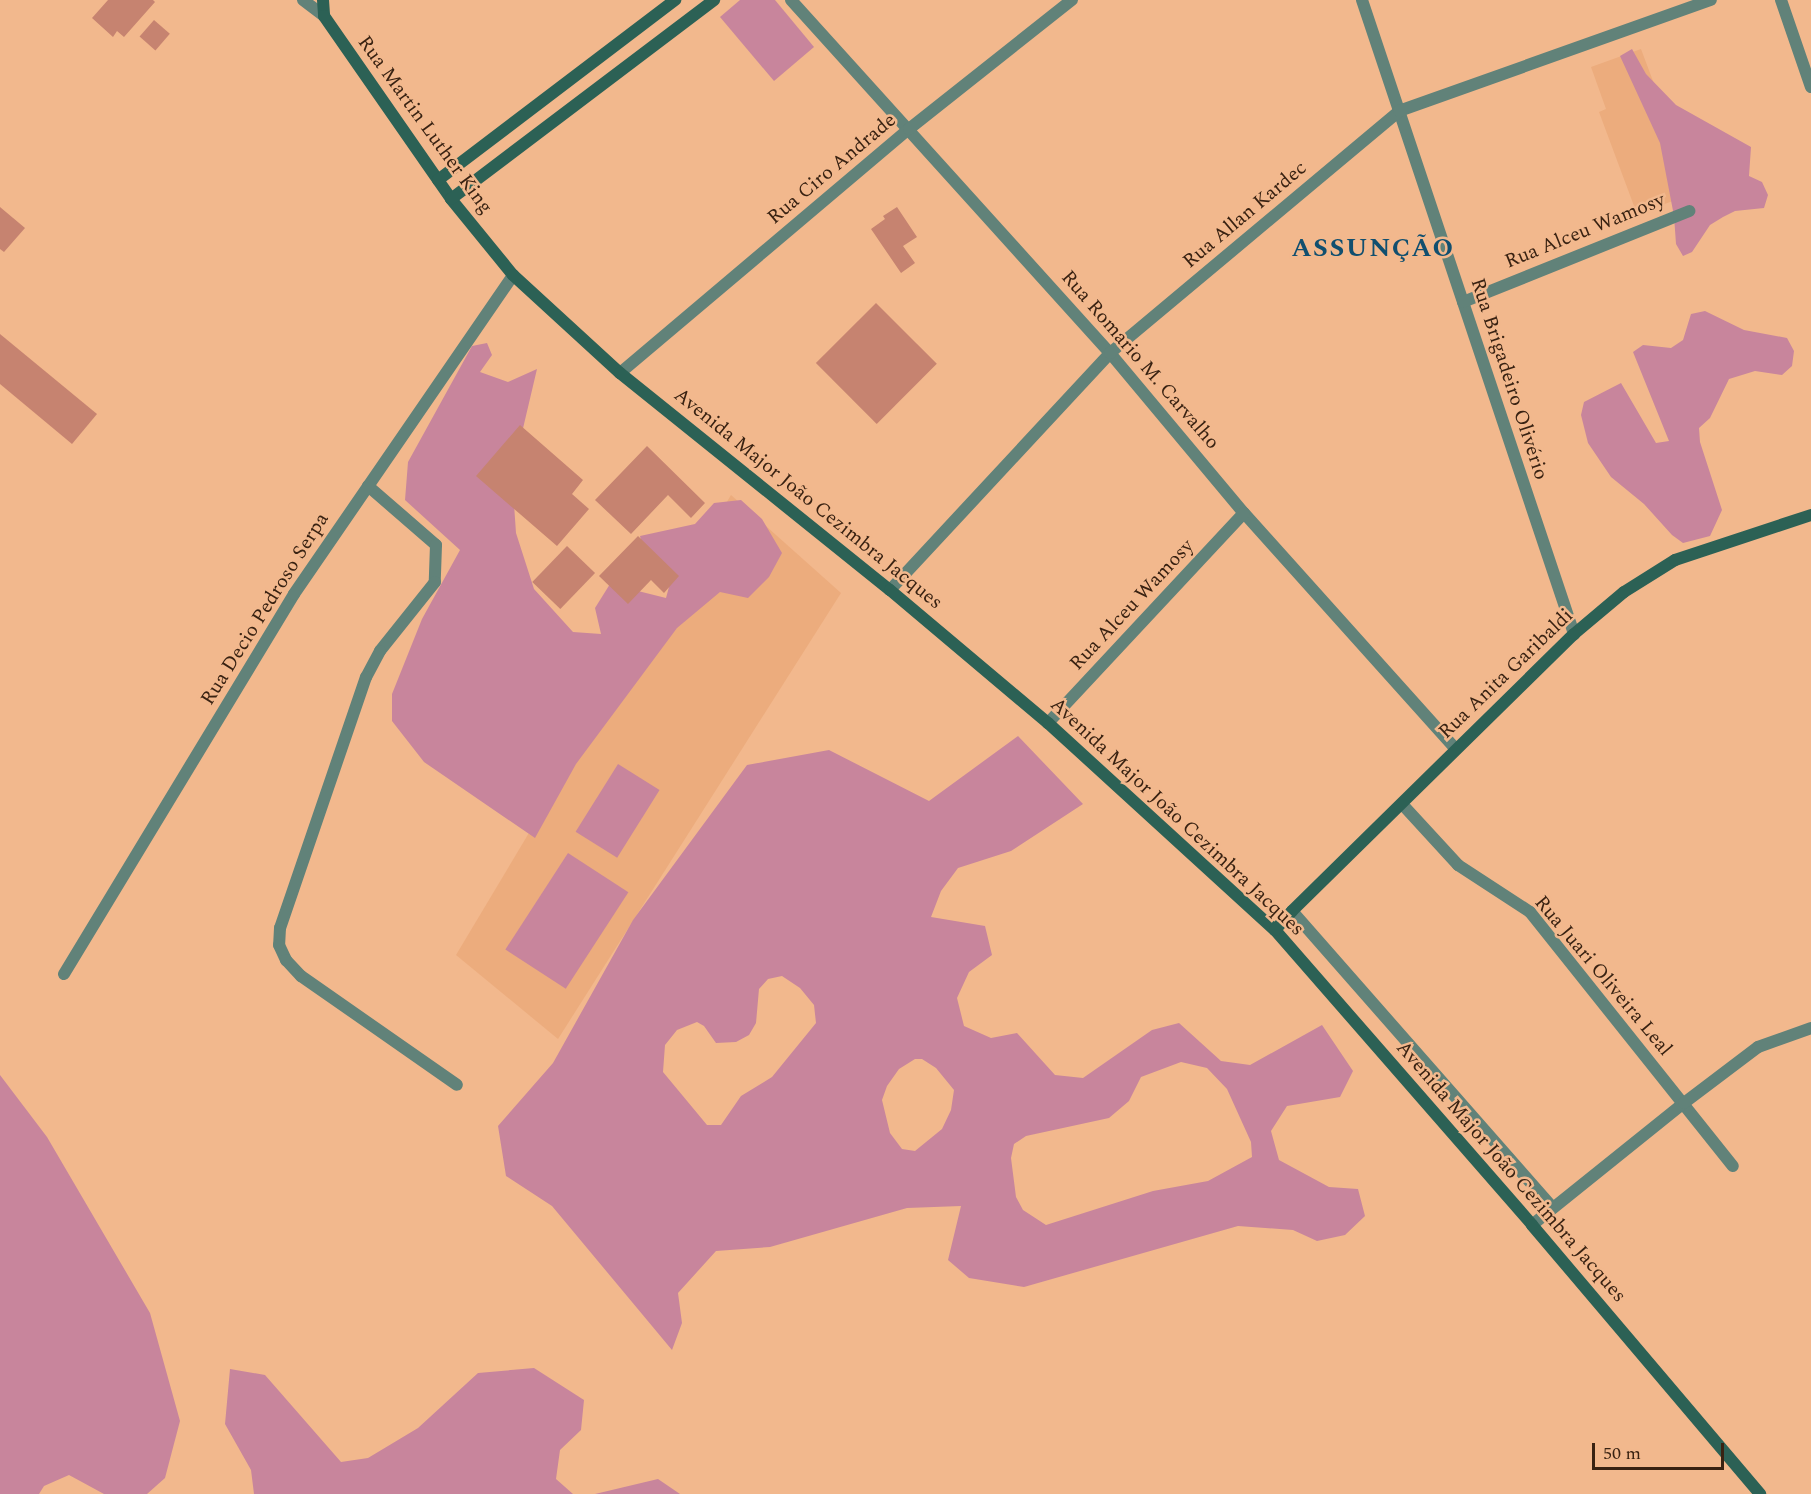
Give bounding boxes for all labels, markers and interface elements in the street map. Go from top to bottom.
street label: Rua Martin Luther King [352,31,498,219]
street label: Rua Ciro Andrade [763,108,901,230]
street label: Rua Allan Kardec [1178,156,1312,274]
street label: Rua Alceu Wamosy [1501,188,1669,274]
district label: ASSUNÇÃO [1291,233,1455,265]
street label: Rua Romario M. Carvalho [1056,266,1224,454]
street label: Rua Brigadeiro Olivério [1465,275,1553,483]
street label: Avenida Major João Cezimbra Jacques [669,383,947,615]
street label: Rua Decio Pedroso Serpa [196,508,334,710]
street label: Rua Alceu Wamosy [1065,534,1199,676]
street label: Rua Anita Garibaldi [1434,604,1578,744]
street label: Avenida Major João Cezimbra Jacques [1045,693,1309,941]
street label: Rua Juari Oliveira Leal [1529,891,1677,1061]
street label: Avenida Major João Cezimbra Jacques [1391,1036,1631,1308]
scale bar [1595,1431,1727,1469]
text: 50 m [1603,1440,1641,1467]

